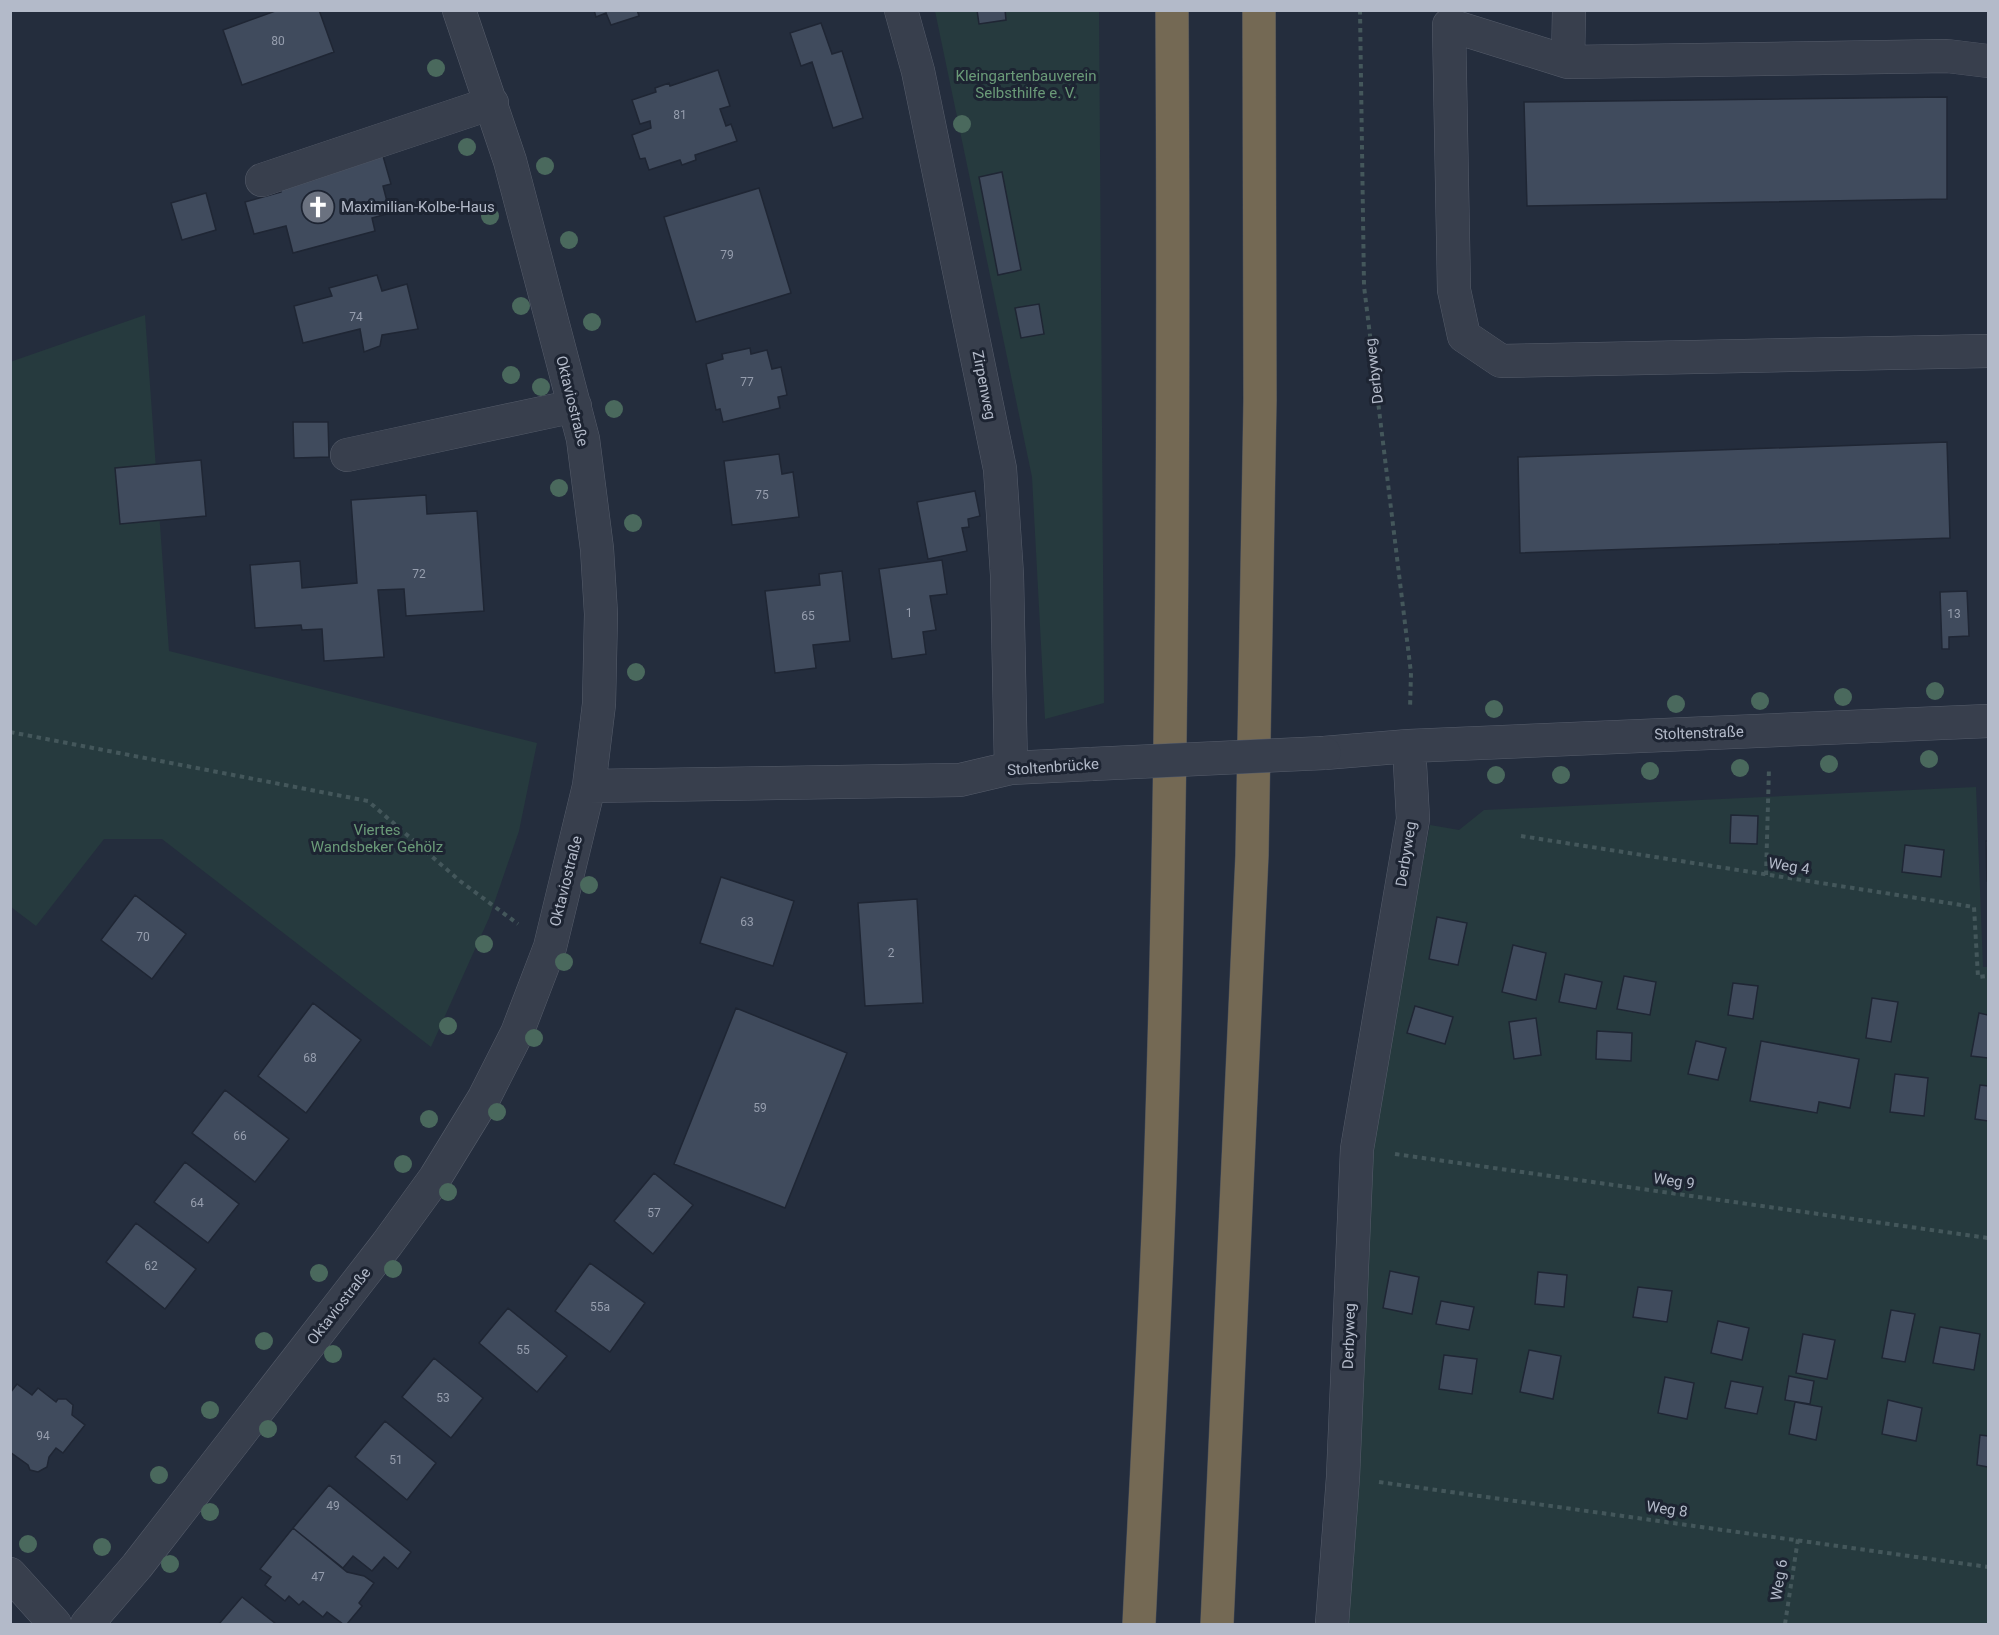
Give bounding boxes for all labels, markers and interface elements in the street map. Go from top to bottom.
house number: 80 [271,34,285,48]
park label: Kleingartenbauverein Selbsthilfe e. V. [956,67,1096,102]
house number: 81 [673,108,687,122]
church icon: Maximilian-Kolbe-Haus [300,189,336,225]
place label: Maximilian-Kolbe-Haus [341,198,495,216]
house number: 79 [720,248,734,262]
house number: 74 [349,310,363,324]
street label: Derbyweg [1361,337,1387,405]
street label: Zirpenweg [968,349,1000,421]
street label: Oktaviostraße [552,354,592,448]
house number: 77 [740,375,754,389]
house number: 75 [755,488,769,502]
house number: 72 [412,567,426,581]
house number: 1 [906,606,912,620]
house number: 13 [1947,607,1961,621]
house number: 65 [801,609,815,623]
street label: Stoltenstraße [1654,722,1744,744]
street label: Stoltenbrücke [1006,755,1100,779]
street label: Derbyweg [1392,820,1420,888]
park label: Viertes Wandsbeker Gehölz [311,821,443,856]
street label: Oktaviostraße [546,834,586,928]
street label: Weg 4 [1767,854,1812,878]
house number: 63 [740,915,754,929]
house number: 70 [136,930,150,944]
house number: 2 [888,946,895,960]
house number: 68 [303,1051,317,1065]
house number: 59 [753,1101,767,1115]
house number: 66 [233,1129,247,1143]
street label: Weg 9 [1652,1169,1696,1193]
house number: 64 [190,1196,204,1210]
house number: 57 [647,1206,661,1220]
house number: 62 [144,1259,158,1273]
street label: Oktaviostraße [303,1264,375,1348]
house number: 55a [590,1300,610,1314]
street label: Derbyweg [1339,1303,1359,1369]
house number: 55 [516,1343,530,1357]
house number: 53 [436,1391,450,1405]
house number: 94 [36,1429,50,1443]
house number: 51 [389,1453,403,1467]
street label: Weg 8 [1645,1497,1689,1521]
house number: 49 [326,1499,340,1513]
street label: Weg 6 [1767,1558,1791,1602]
house number: 47 [311,1570,325,1584]

